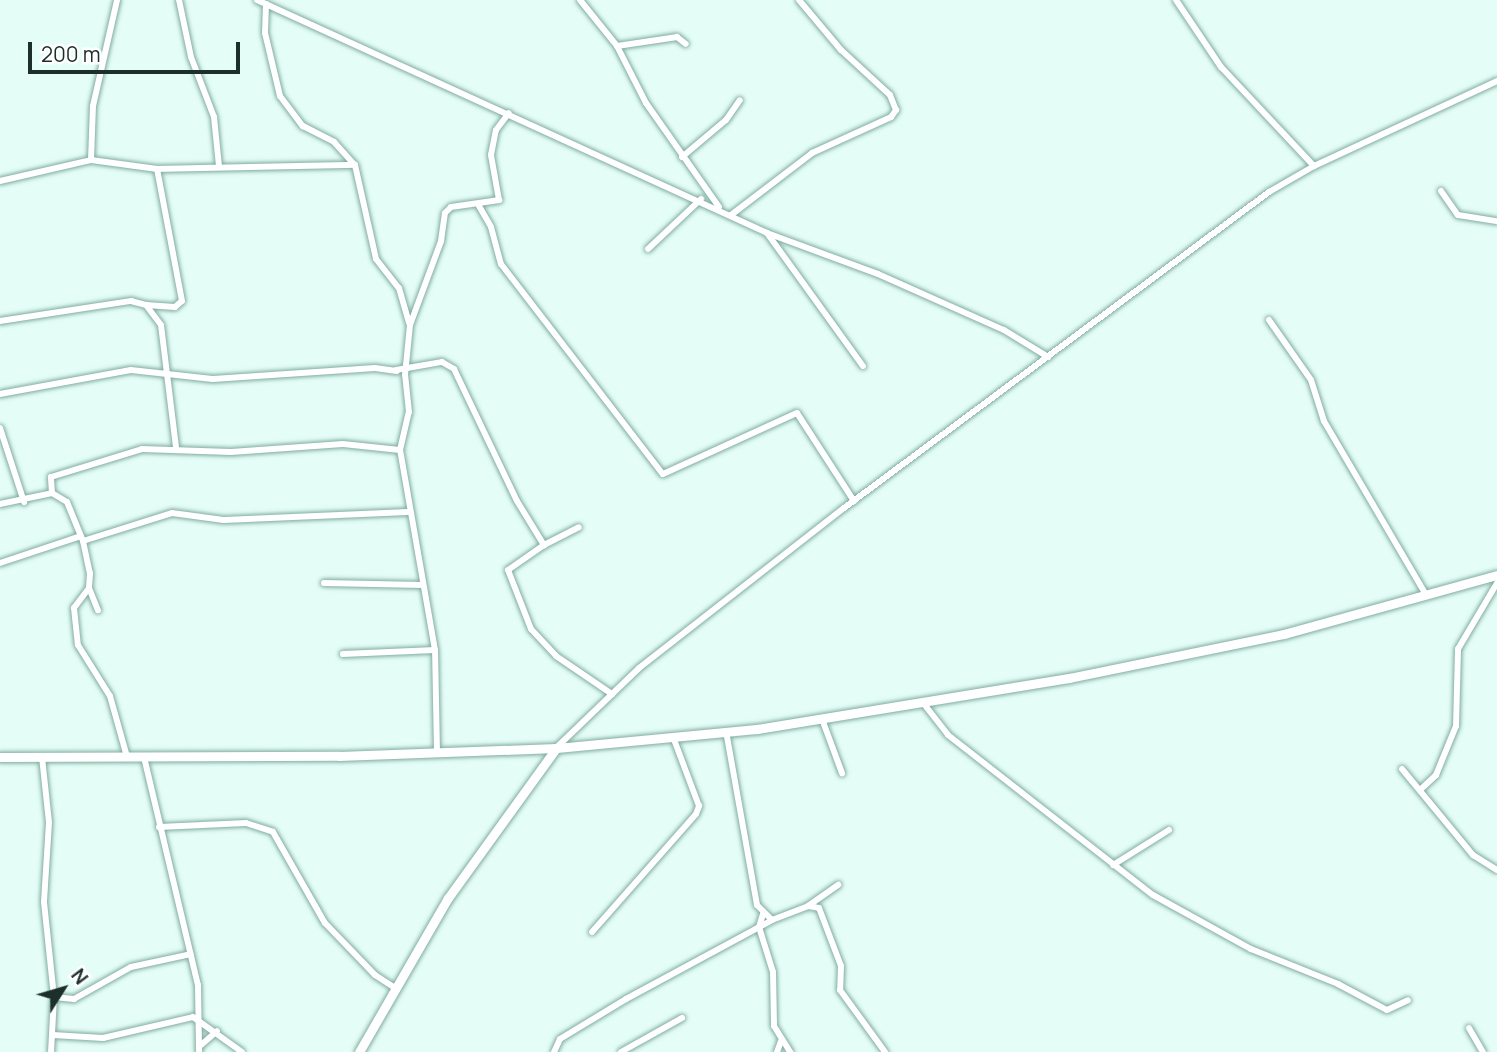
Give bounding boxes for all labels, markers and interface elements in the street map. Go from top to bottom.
scale bar [32,28,243,72]
text: 200 m [41,40,101,68]
north arrow [28,954,98,1024]
text: N [65,963,94,990]

